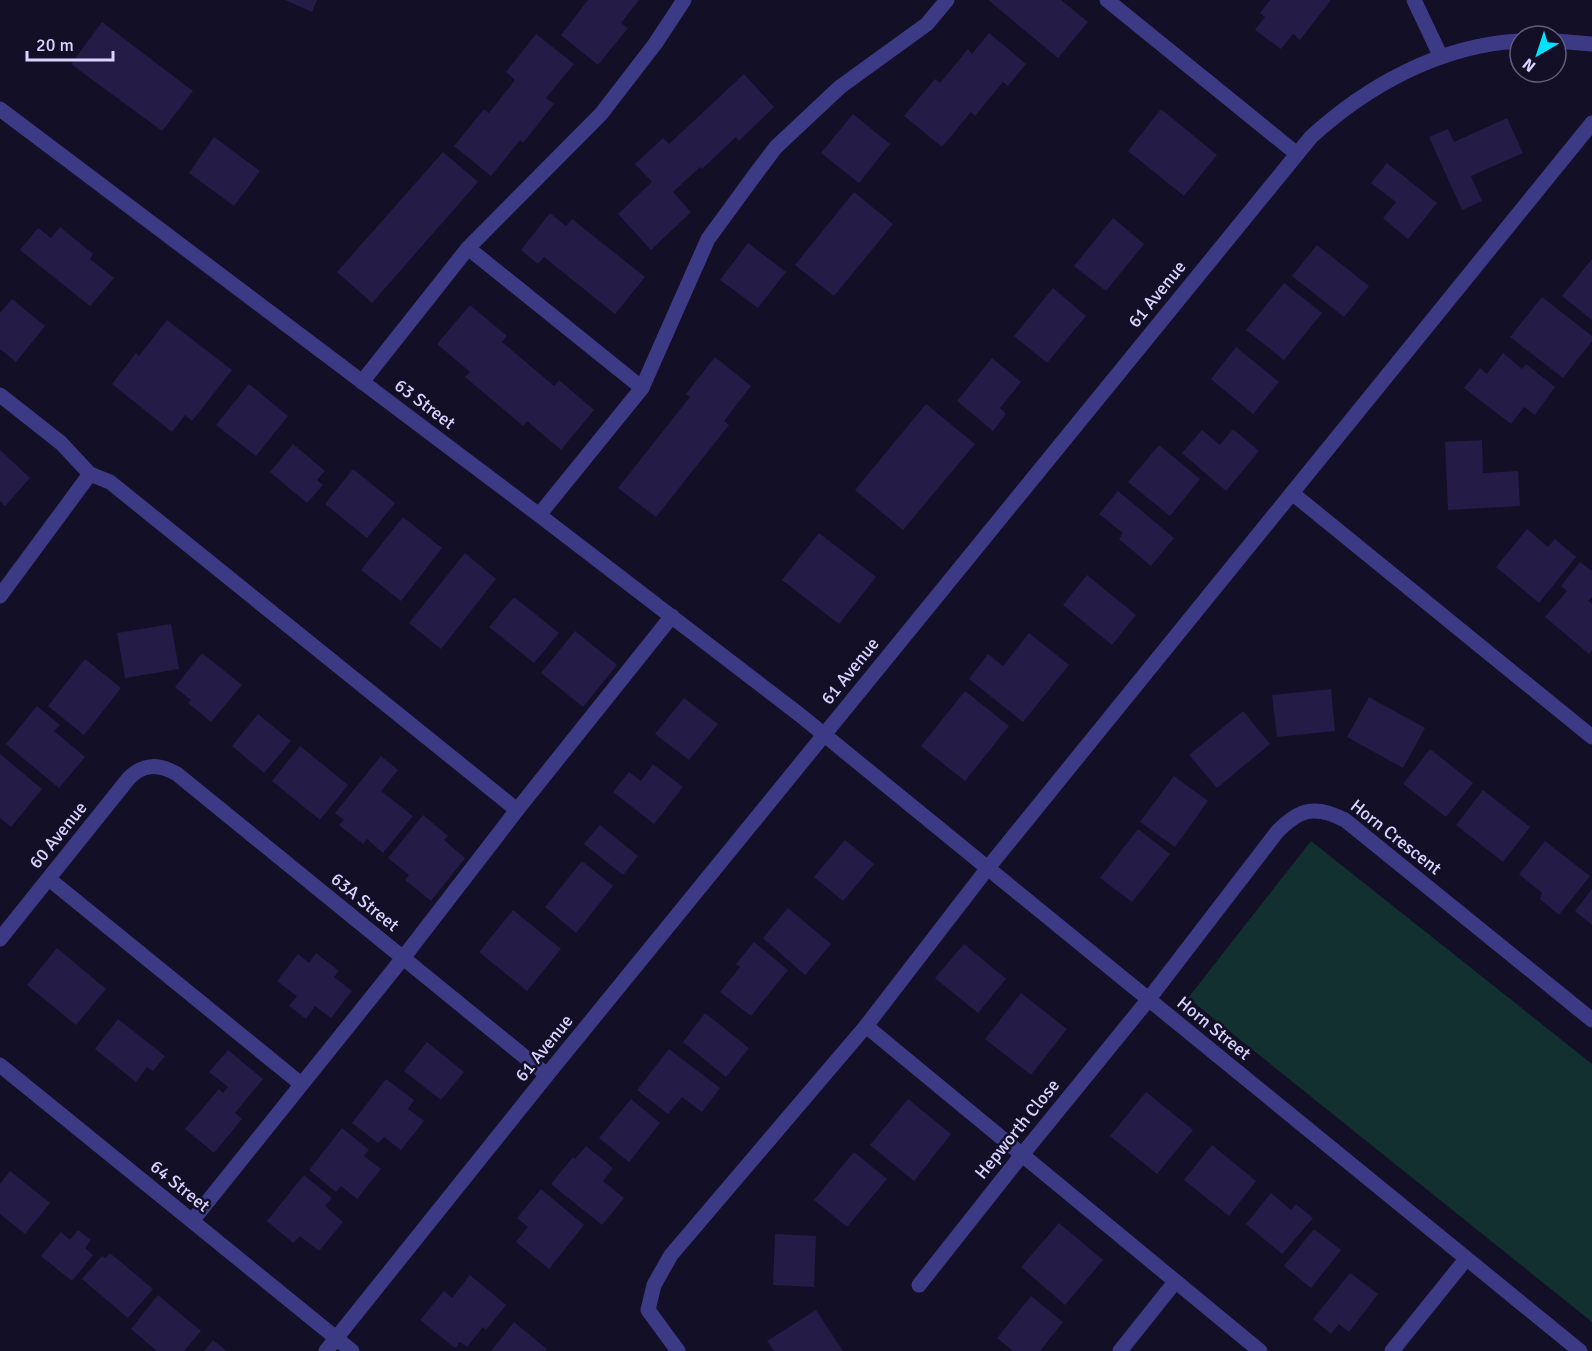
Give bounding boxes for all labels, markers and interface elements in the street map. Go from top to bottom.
scale bar [27,24,112,62]
north arrow [1508,24,1568,84]
text: 20 m [36,34,74,56]
text: N [1519,54,1540,76]
street label: 61 Avenue [1123,256,1191,332]
street label: 63 Street [390,374,460,434]
street label: 61 Avenue [816,633,884,709]
street label: Horn Crescent [1346,795,1446,879]
street label: 60 Avenue [24,797,92,873]
street label: 63A Street [326,868,404,936]
street label: Horn Street [1173,992,1255,1064]
street label: 61 Avenue [510,1010,578,1086]
street label: Hepworth Close [970,1075,1064,1183]
street label: 64 Street [146,1155,214,1217]

